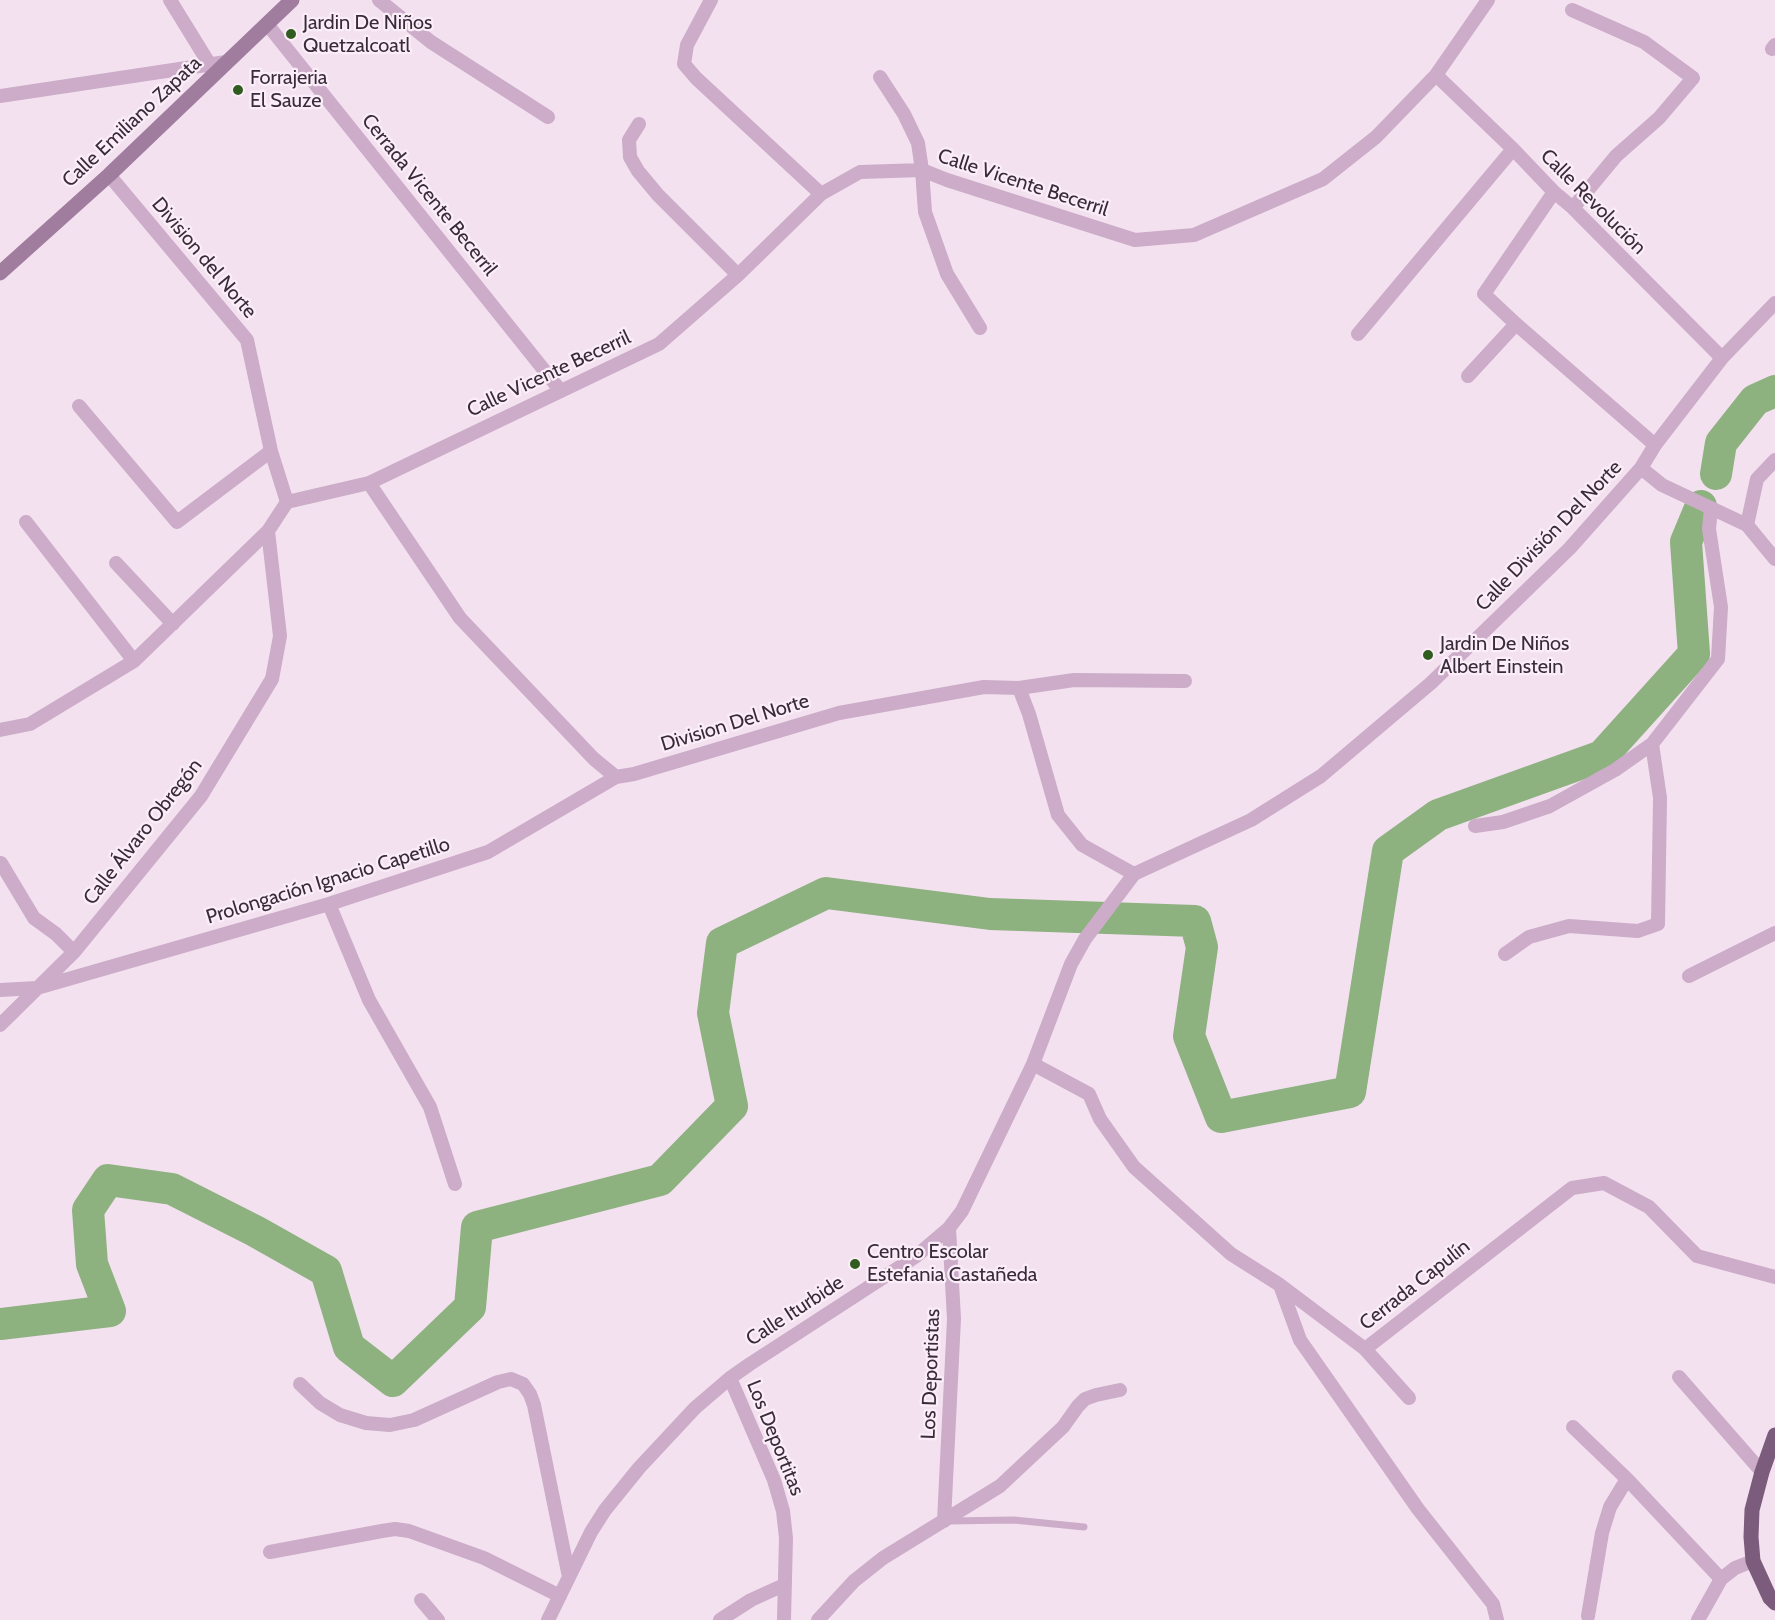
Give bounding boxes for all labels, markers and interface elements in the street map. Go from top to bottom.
place label: Jardin De Niños Quetzalcoatl [303,11,432,58]
marker: Jardin De Niños Quetzalcoatl [284,27,298,41]
street label: Calle Emiliano Zapata [58,51,206,193]
place label: Forrajeria El Sauze [250,66,327,113]
marker: Forrajeria El Sauze [231,83,245,97]
street label: Cerrada Vicente Becerril [356,109,502,281]
street label: Calle Vicente Becerril [935,144,1111,222]
street label: Calle Revolución [1535,144,1651,260]
street label: Division del Norte [146,193,262,323]
street label: Calle Vicente Becerril [463,326,635,422]
street label: Calle División Del Norte [1471,456,1627,616]
place label: Jardin De Niños Albert Einstein [1440,632,1569,679]
marker: Jardin De Niños Albert Einstein [1421,648,1435,662]
street label: Division Del Norte [658,689,812,757]
street label: Calle Álvaro Obregón [79,754,207,910]
street label: Prolongación Ignacio Capetillo [203,832,453,930]
street label: Cerrada Capulín [1355,1235,1475,1335]
place label: Centro Escolar Estefania Castañeda [867,1240,1037,1287]
marker: Centro Escolar Estefania Castañeda [848,1257,862,1271]
street label: Calle Iturbide [742,1271,848,1351]
street label: Los Deportistas [917,1308,945,1440]
street label: Los Deportitas [741,1377,809,1499]

